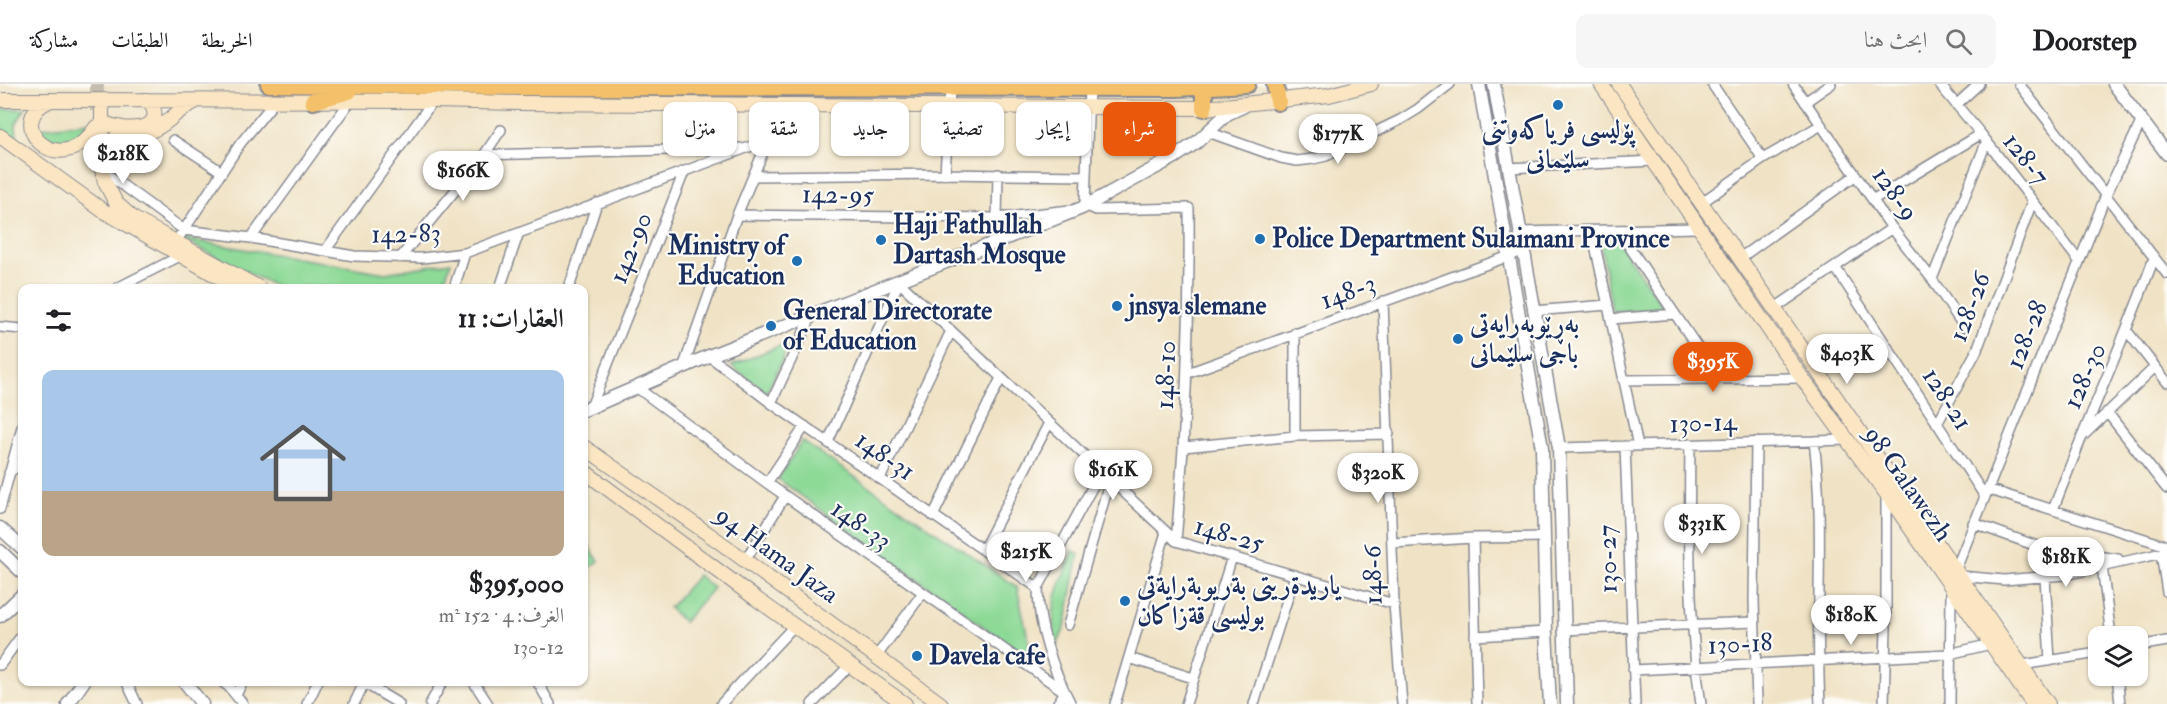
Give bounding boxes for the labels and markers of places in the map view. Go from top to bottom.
marker: پۆلیسی فریاکەوتنی سلێمانی [1551,98,1565,112]
place label: پۆلیسی فریاکەوتنی سلێمانی [1482,113,1636,176]
pin: $177K [1296,114,1380,165]
pin: $218K [81,134,165,185]
pin: $166K [421,151,505,202]
place label: Haji Fathullah Dartash Mosque [893,209,1066,272]
place label: Police Department Sulaimani Province [1272,223,1670,256]
place label: Ministry of Education [667,230,790,292]
marker: Police Department Sulaimani Province [1253,232,1267,246]
marker: Haji Fathullah Dartash Mosque [874,233,888,247]
marker: Ministry of Education [790,254,804,268]
place label: jnsya slemane [1124,290,1266,323]
place label: General Directorate of Education [783,295,992,357]
marker: jnsya slemane [1110,299,1124,313]
place label: بەڕێوبەرایەتی باجی سلێمانی [1469,308,1579,370]
marker: General Directorate of Education [764,319,778,333]
marker: بەڕێوبەرایەتی باجی سلێمانی [1451,332,1465,346]
pin: $403K [1805,334,1889,385]
pin: $395K [1671,342,1755,393]
pin: $161K [1071,450,1155,501]
pin: $320K [1336,453,1420,504]
pin: $331K [1660,504,1744,555]
pin: $215K [984,532,1068,583]
pin: $181K [2024,537,2108,588]
place label: ياريدةريتى بةريوبةرايةتى بوليسى قةزاكان [1136,570,1343,633]
marker: ياريدةريتى بةريوبةرايةتى بوليسى قةزاكان [1118,594,1132,608]
pin: $180K [1809,595,1893,646]
place label: Davela cafe [929,640,1046,672]
marker: Davela cafe [910,649,924,663]

